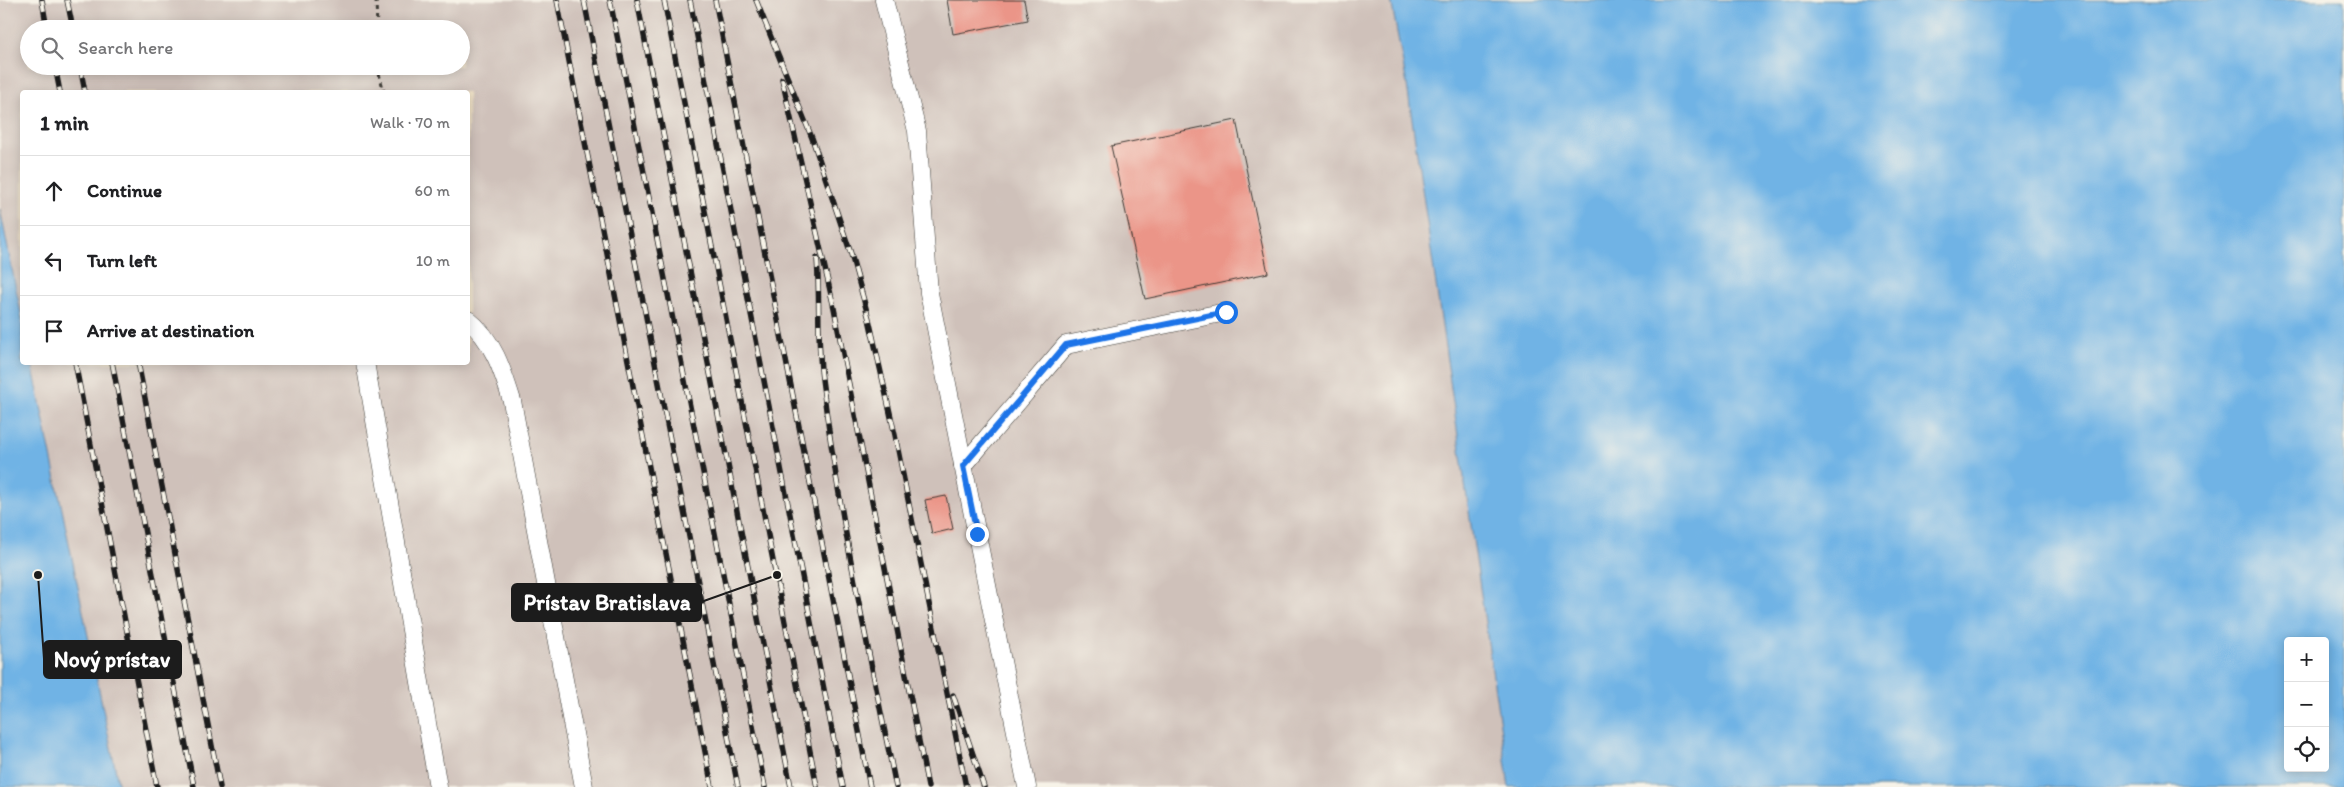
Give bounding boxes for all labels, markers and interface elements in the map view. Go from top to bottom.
search box [20,20,470,75]
icon: search [38,34,66,62]
text: Search here [78,36,173,59]
text: 1 min [40,110,89,135]
text: Walk · 70 m [370,113,450,132]
icon: ahead [40,177,68,205]
text: Continue [87,179,162,202]
text: 60 m [415,181,450,200]
icon: left [40,247,68,275]
text: Turn left [87,249,157,272]
text: 10 m [416,251,450,270]
route start [1215,301,1238,324]
icon: arrive [40,317,68,345]
text: Arrive at destination [87,319,254,342]
route end [966,523,989,546]
callout: Prístav Bratislava [512,584,701,621]
text: Prístav Bratislava [523,589,691,616]
map controls [2284,637,2329,772]
button: + [2284,637,2329,682]
callout: Nový prístav [44,641,181,678]
text: Nový prístav [54,646,171,673]
button: − [2284,682,2329,727]
button: locate [2284,727,2329,772]

